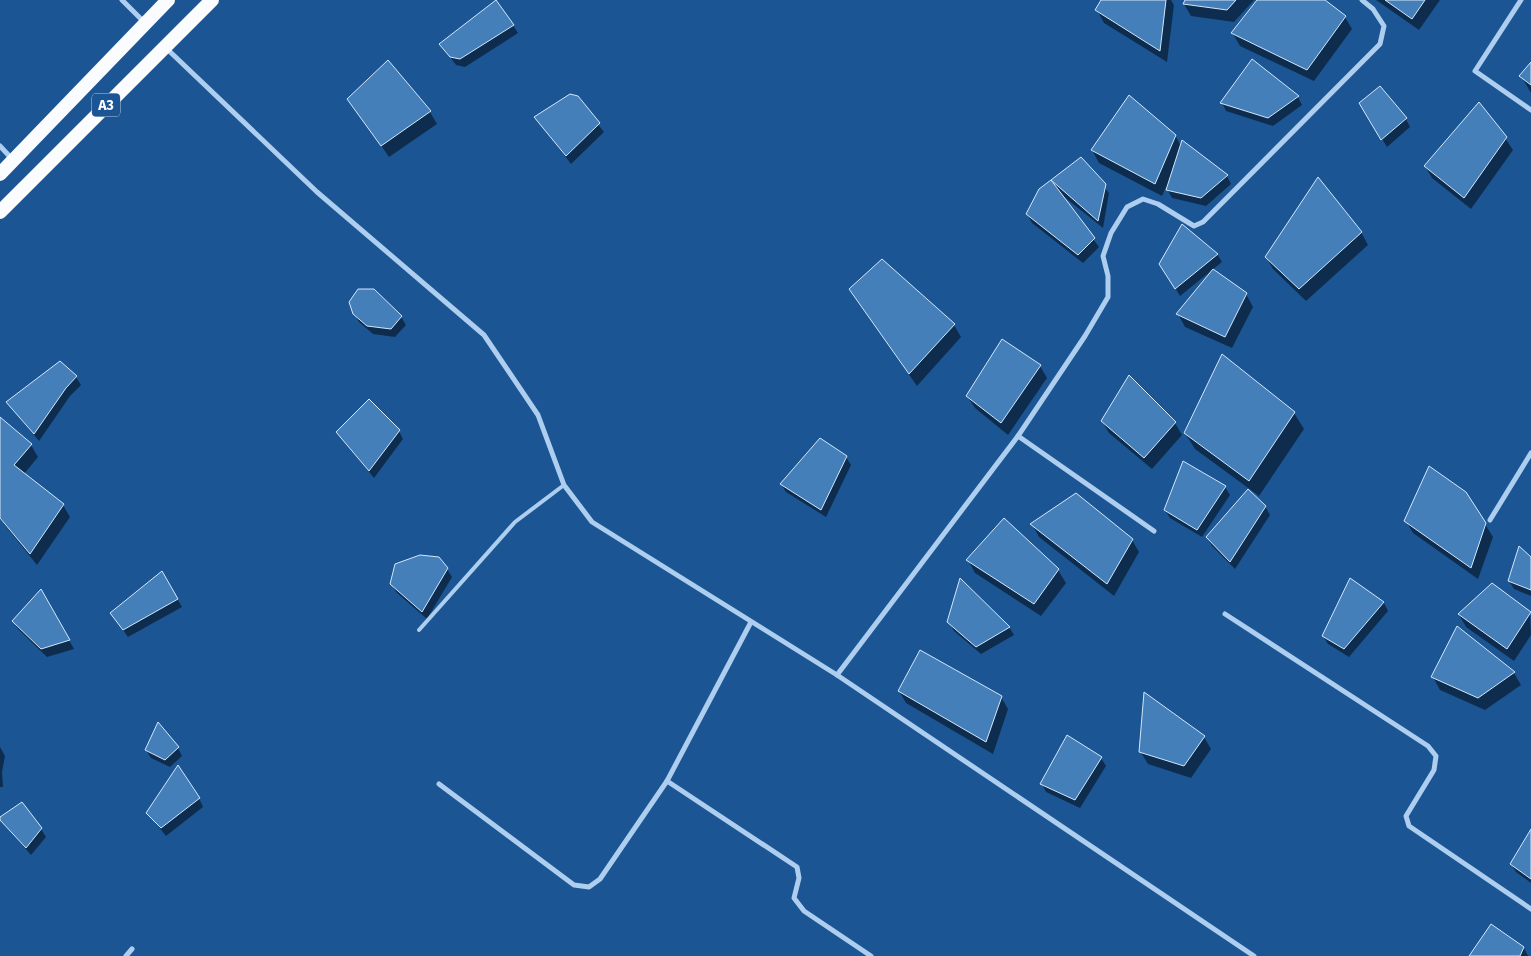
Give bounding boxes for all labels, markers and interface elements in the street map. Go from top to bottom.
road number: A3 [92,94,120,116]

